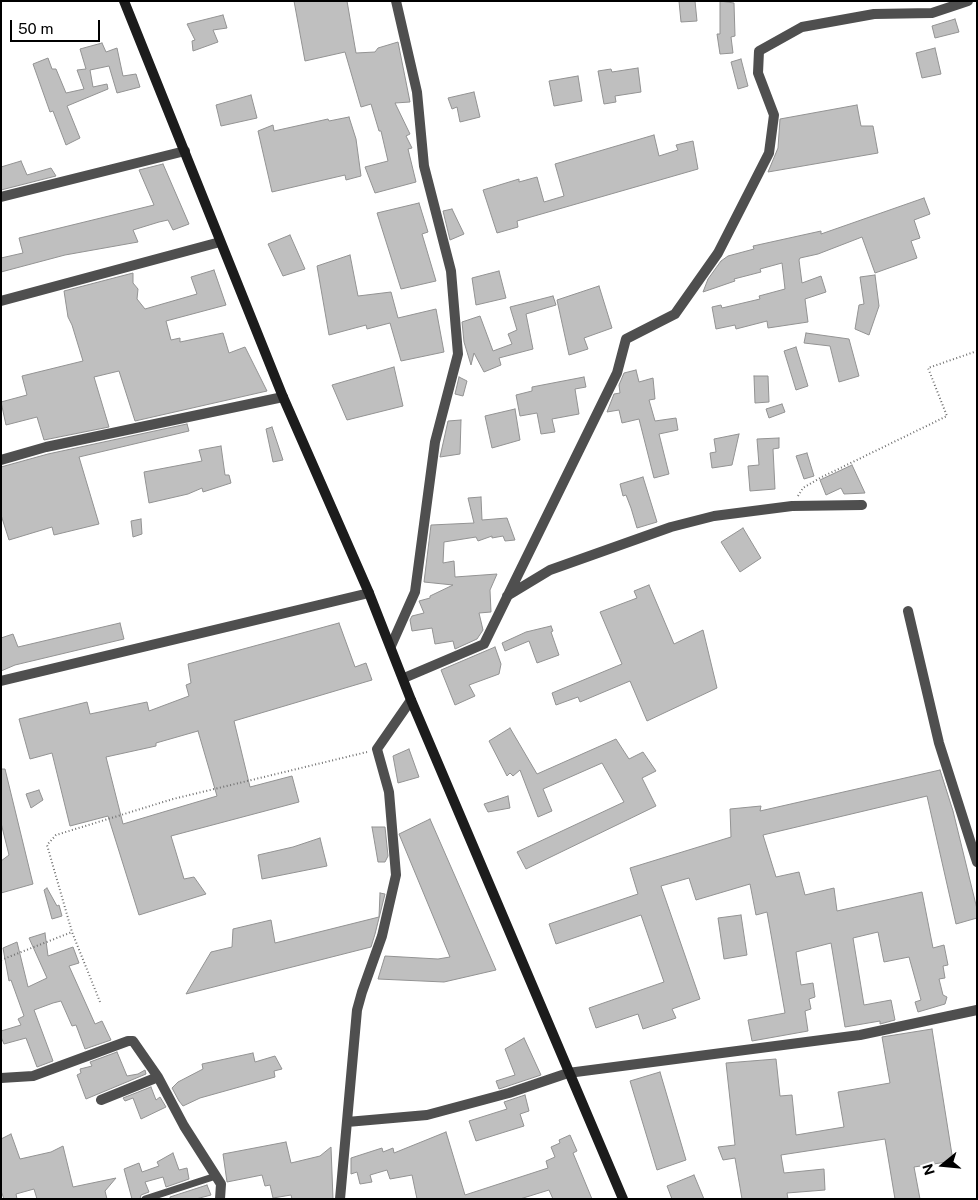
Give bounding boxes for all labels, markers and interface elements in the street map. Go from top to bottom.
scale bar [12,10,102,42]
text: 50 m [18,20,53,37]
north arrow [918,1140,968,1190]
text: N [919,1162,938,1177]

